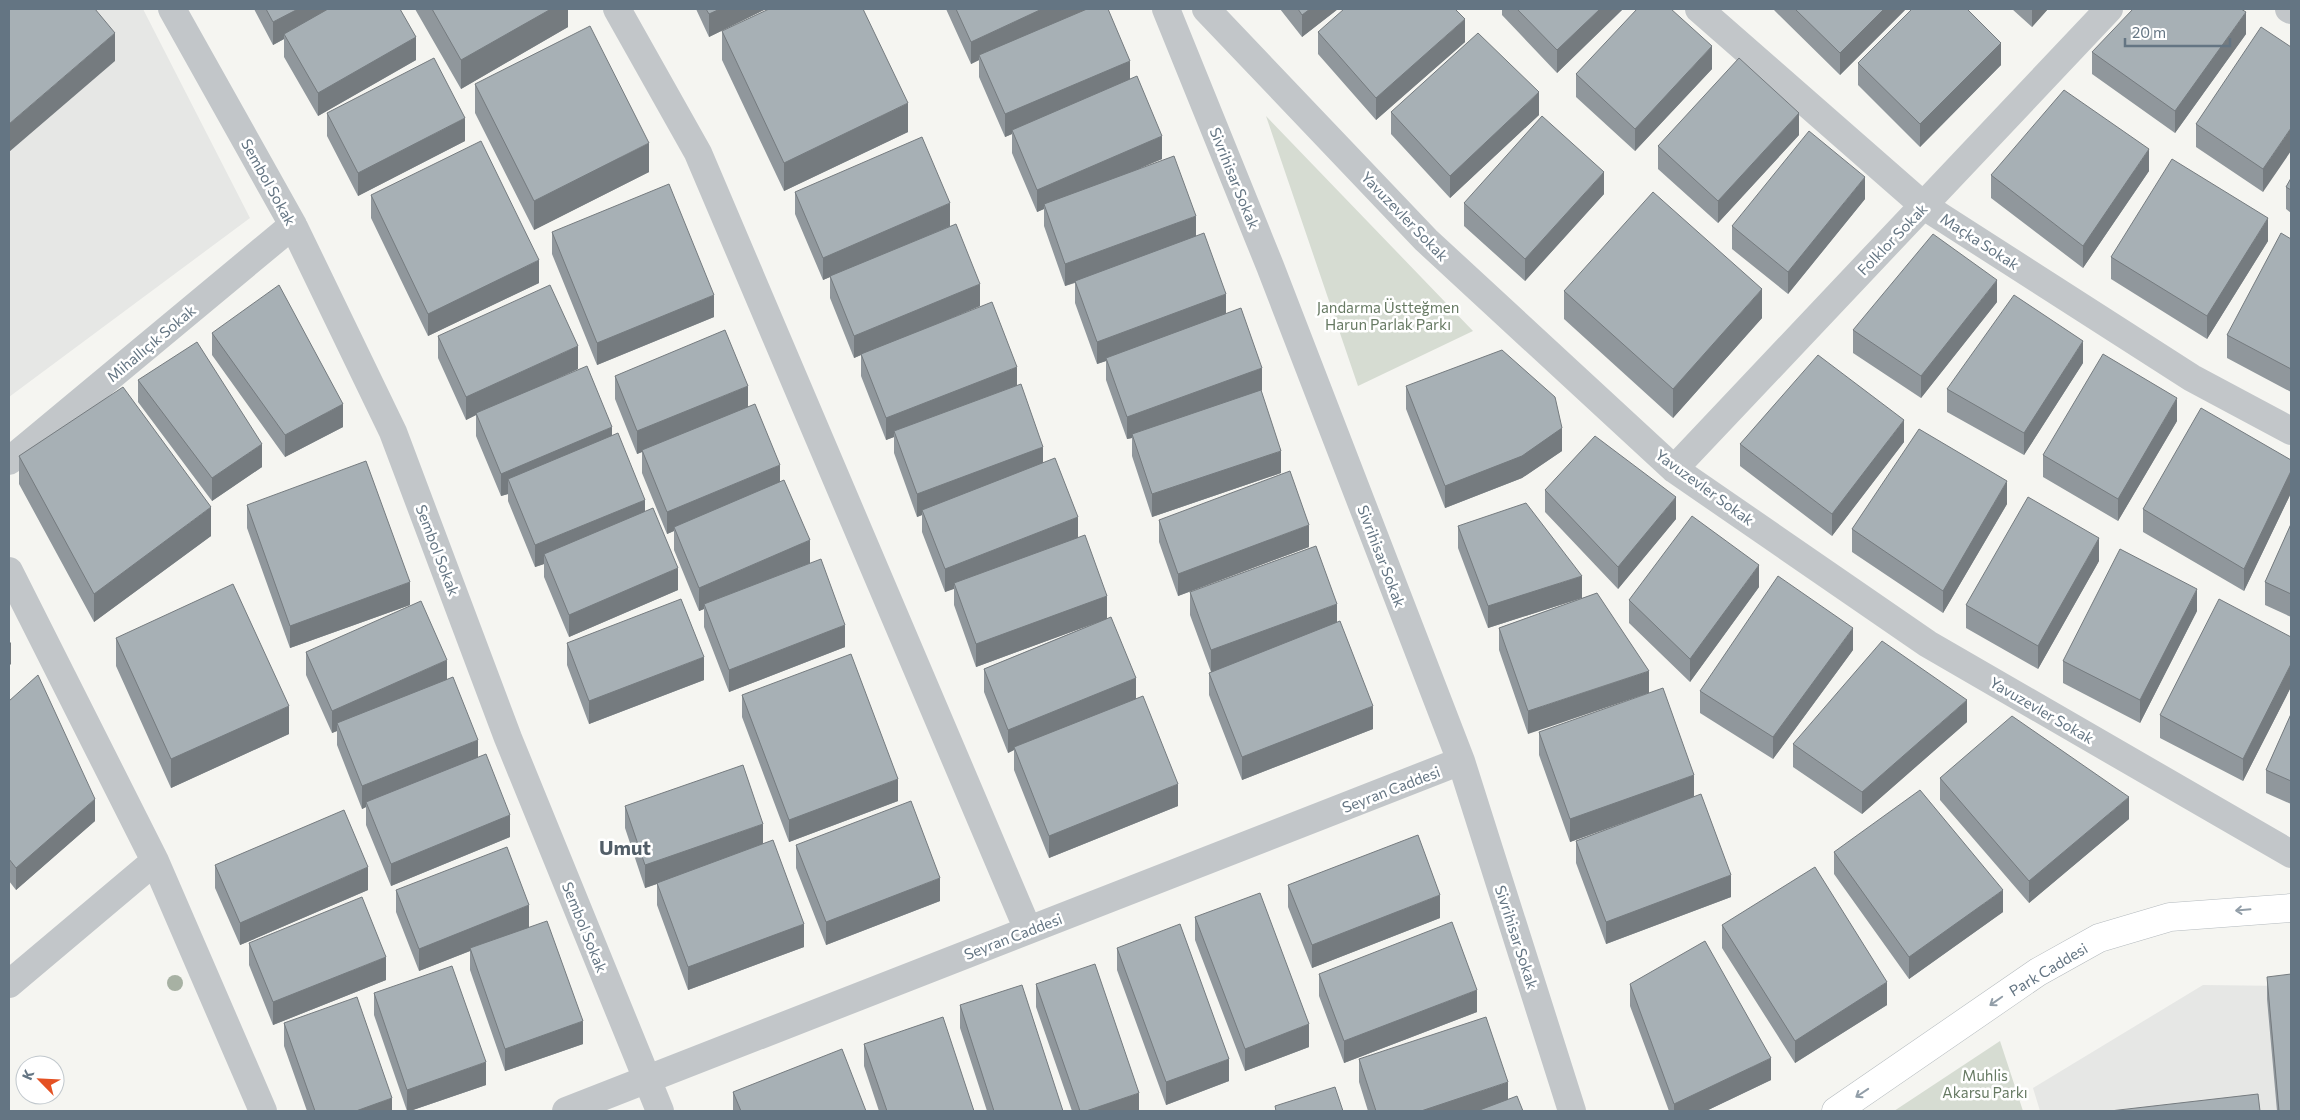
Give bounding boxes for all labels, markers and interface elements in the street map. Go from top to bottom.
scale bar [2125,15,2230,47]
text: 20 m [2132,23,2166,41]
street label: Sivrihisar Sokak [1206,125,1264,231]
street label: Sembol Sokak [238,136,300,228]
street label: Yavuzevler Sokak [1358,168,1452,264]
street label: Folklor Sokak [1853,199,1931,279]
street label: Maçka Sokak [1937,209,2023,273]
park label: Jandarma Üstteğmen Harun Parlak Parkı [1317,298,1459,333]
street label: Mihallıçık Sokak [103,301,199,385]
street label: Yavuzevler Sokak [1652,445,1758,529]
street label: Sembol Sokak [412,502,464,598]
street label: Sivrihisar Sokak [1354,502,1410,610]
street label: Yavuzevler Sokak [1987,673,2097,747]
street label: Seyran Caddesi [1339,762,1443,816]
district label: Umut [599,835,651,859]
street label: Sembol Sokak [559,879,611,975]
street label: Sivrihisar Sokak [1492,883,1542,991]
one-way arrow [2235,906,2251,915]
street label: Seyran Caddesi [961,909,1065,963]
street label: Park Caddesi [2006,939,2090,999]
one-way arrow [1990,996,2004,1006]
north arrow [15,1055,65,1105]
text: K [18,1066,38,1082]
park label: Muhlis Akarsu Parkı [1942,1066,2028,1101]
one-way arrow [1856,1088,1870,1098]

